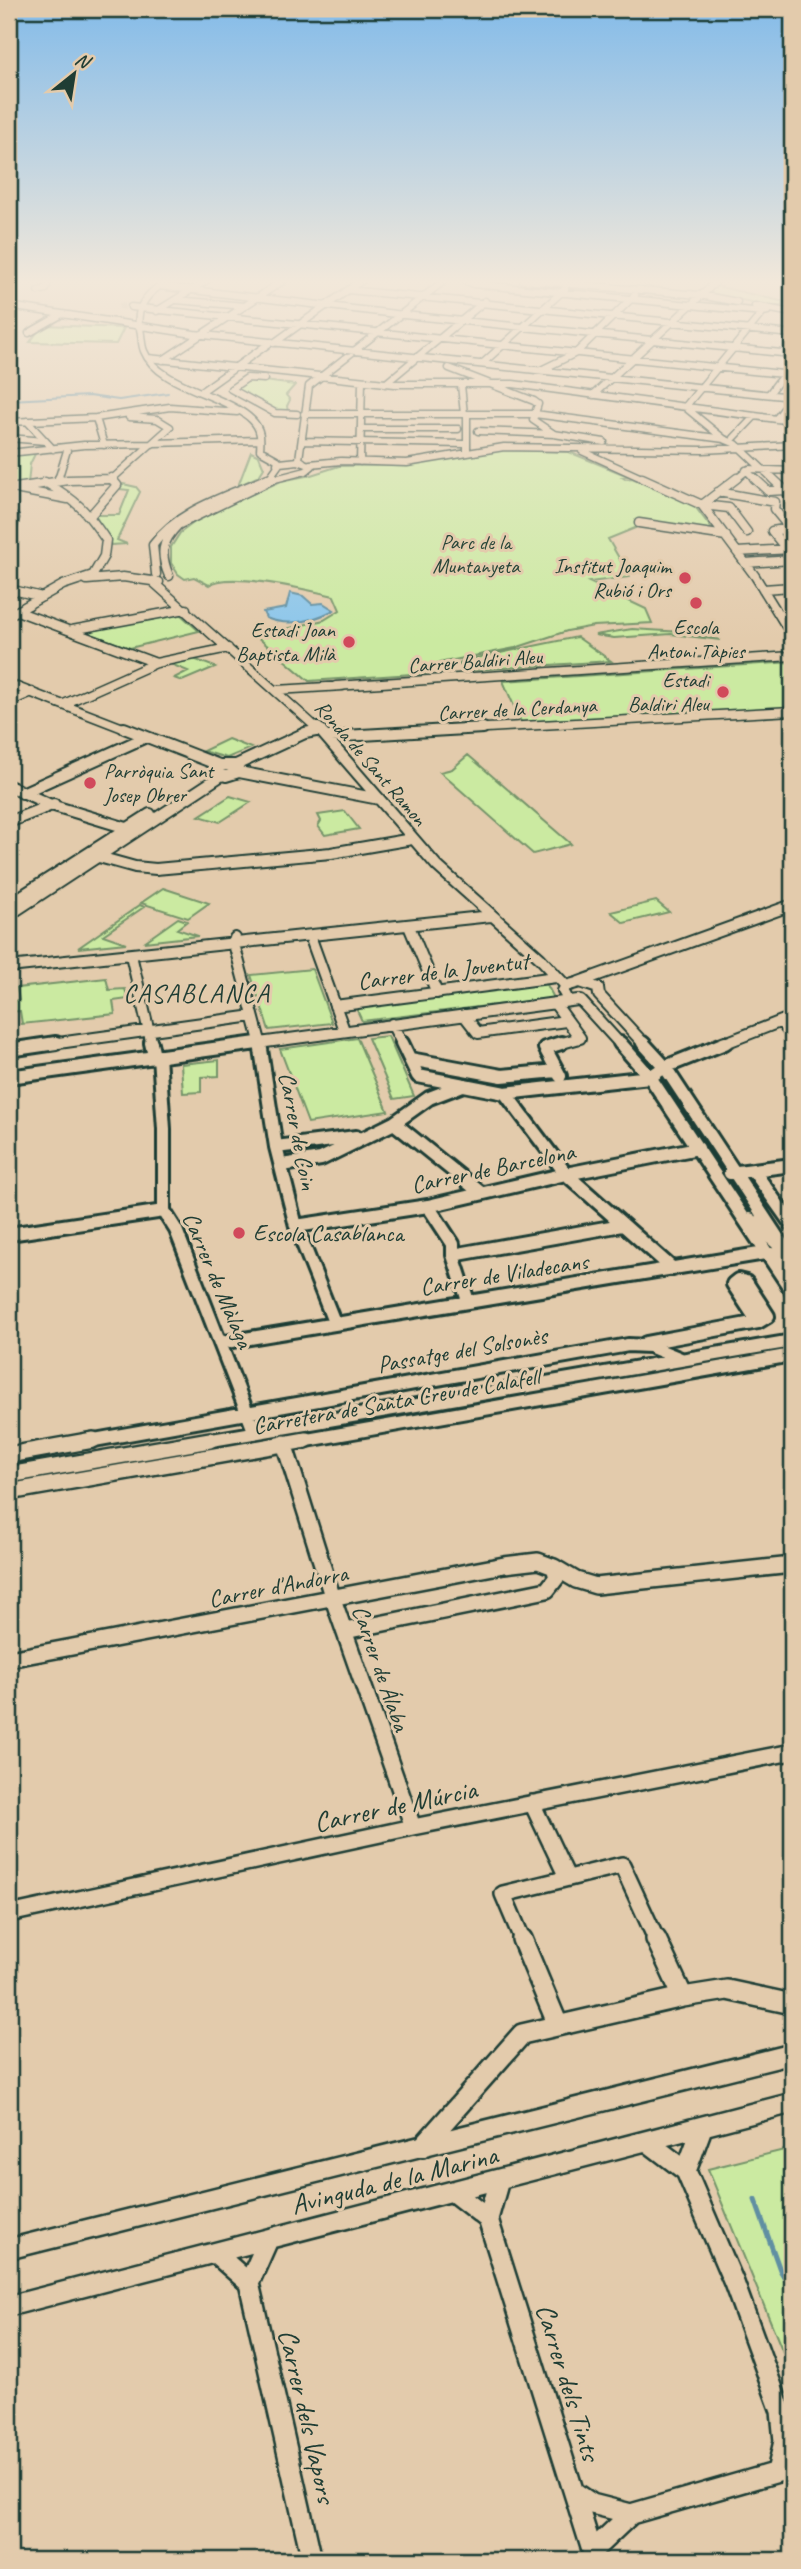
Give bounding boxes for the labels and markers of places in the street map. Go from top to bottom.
place label: Institut Joaquim Rubió i Ors [554,553,673,603]
marker: Institut Joaquim Rubió i Ors [677,570,693,586]
marker: Escola Antoni Tàpies [688,595,704,611]
place label: Escola Antoni Tàpies [647,614,746,664]
place label: Estadi Joan Baptista Milà [236,617,337,667]
marker: Estadi Joan Baptista Milà [341,634,357,650]
place label: Estadi Baldiri Aleu [628,667,712,717]
marker: Estadi Baldiri Aleu [715,684,731,700]
place label: Parròquia Sant Josep Obrer [103,758,215,808]
marker: Parròquia Sant Josep Obrer [82,775,98,791]
place label: Escola Casablanca [253,1218,405,1248]
marker: Escola Casablanca [231,1225,247,1241]

